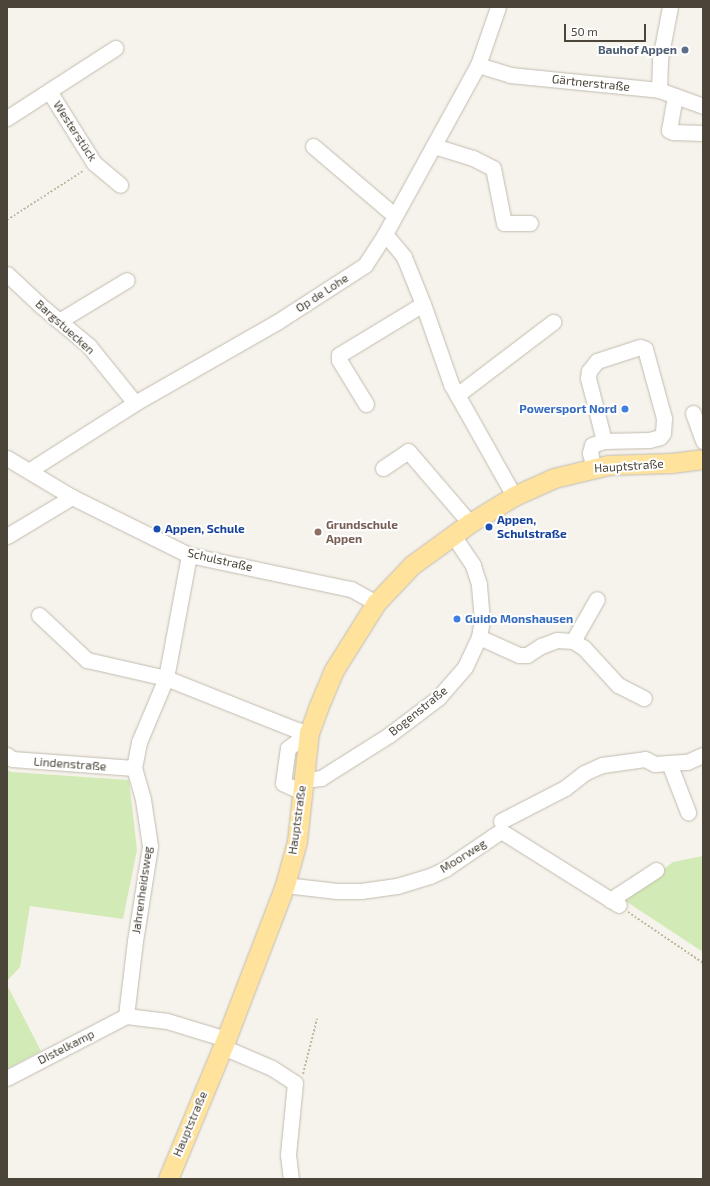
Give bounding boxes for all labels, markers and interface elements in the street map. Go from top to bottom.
scale bar [566,16,648,42]
text: 50 m [571,24,598,38]
place label: Bauhof Appen [597,43,677,57]
marker: Bauhof Appen [680,45,690,55]
street label: Gärtnerstraße [551,72,631,94]
street label: Westerstück [50,98,100,164]
street label: Op de Lohe [293,271,351,315]
street label: Bargstuecken [32,297,98,357]
place label: Powersport Nord [519,402,617,416]
marker: Powersport Nord [620,404,630,414]
street label: Hauptstraße [594,456,664,476]
place label: Appen, Schulstraße [497,513,567,541]
place label: Grundschule Appen [326,518,398,546]
place label: Appen, Schule [165,522,245,536]
marker: Appen, Schulstraße [484,522,494,532]
marker: Appen, Schule [152,524,162,534]
marker: Grundschule Appen [313,527,323,537]
street label: Schulstraße [186,545,254,575]
place label: Guido Monshausen [465,612,573,626]
marker: Guido Monshausen [452,614,462,624]
street label: Bogenstraße [386,683,450,739]
street label: Lindenstraße [33,754,107,774]
street label: Hauptstraße [285,785,309,855]
street label: Moorweg [437,836,489,876]
street label: Jahrenheidsweg [129,845,155,935]
street label: Distelkamp [35,1027,97,1067]
street label: Hauptstraße [170,1089,210,1159]

